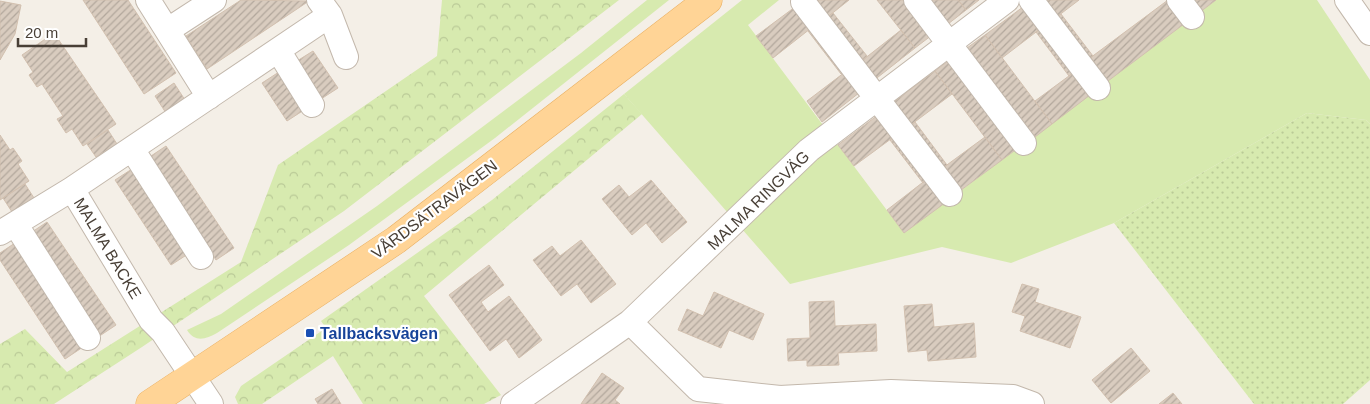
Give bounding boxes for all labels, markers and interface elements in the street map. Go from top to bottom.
scale bar [18,15,85,47]
text: 20 m [25,24,58,41]
street label: MALMA RINGVÄG [704,148,813,253]
street label: VÅRDSÄTRAVÄGEN [368,156,500,262]
street label: MALMA BACKE [71,195,144,302]
place label: Tallbacksvägen [320,325,438,342]
marker: Tallbacksvägen [304,327,316,339]

